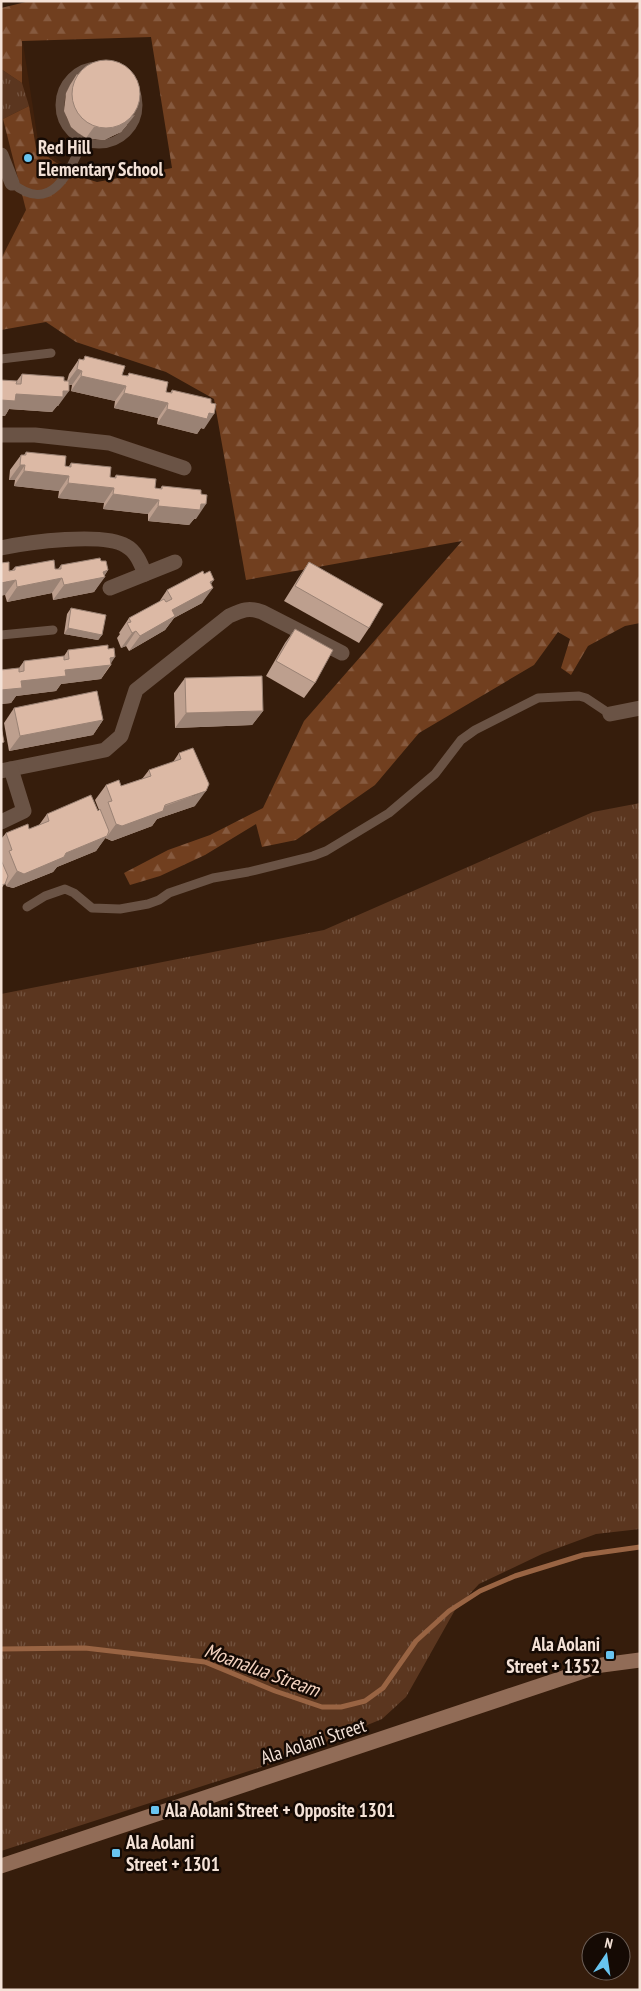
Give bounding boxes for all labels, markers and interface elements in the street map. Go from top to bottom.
place label: Red Hill Elementary School [38,135,163,181]
marker: Red Hill Elementary School [22,152,34,164]
place label: Ala Aolani Street + 1352 [506,1632,600,1678]
water label: Moanalua Stream [201,1637,324,1703]
marker: Ala Aolani Street + 1352 [604,1649,616,1661]
street label: Ala Aolani Street [257,1712,369,1769]
place label: Ala Aolani Street + Opposite 1301 [164,1798,395,1822]
marker: Ala Aolani Street + Opposite 1301 [149,1804,161,1816]
place label: Ala Aolani Street + 1301 [125,1830,220,1876]
marker: Ala Aolani Street + 1301 [110,1847,122,1859]
north arrow [581,1931,631,1981]
text: N [603,1934,615,1953]

